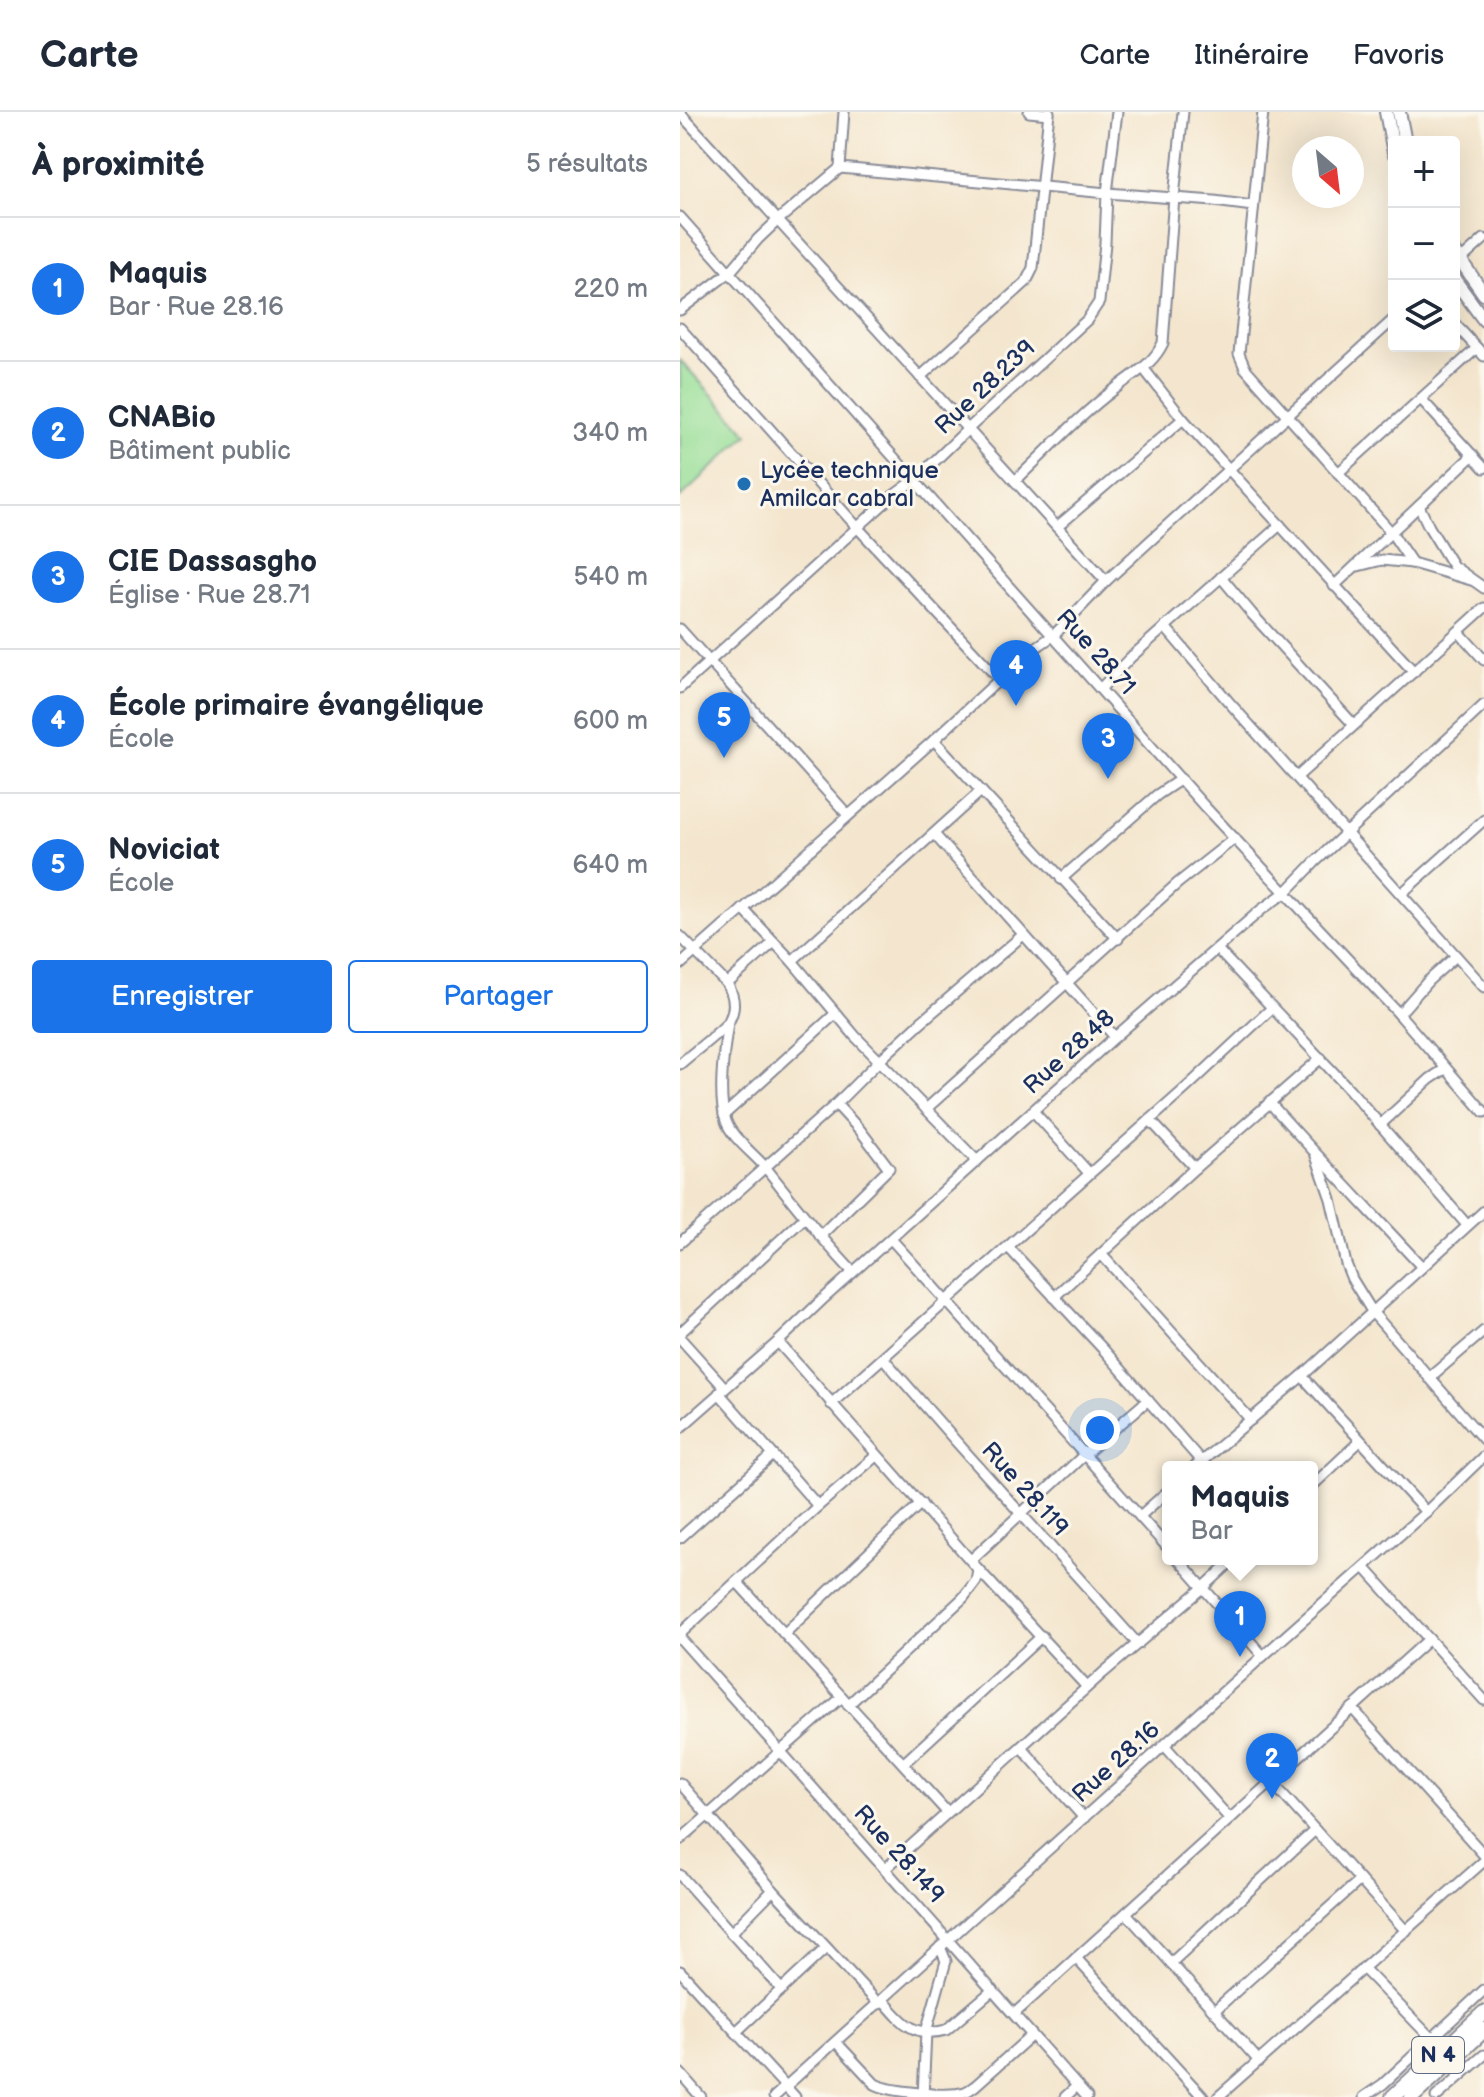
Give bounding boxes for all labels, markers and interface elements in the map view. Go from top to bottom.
text: Carte [40,33,139,78]
text: Carte [1080,39,1150,72]
text: Itinéraire [1194,39,1309,72]
text: Favoris [1353,39,1444,72]
north arrow [1292,136,1364,208]
map controls [1388,136,1460,352]
button: + [1388,136,1460,208]
text: À proximité [32,144,205,185]
text: 5 résultats [526,149,648,180]
button: − [1388,208,1460,280]
text: Maquis [108,256,207,292]
text: 1 [53,274,63,305]
text: 220 m [574,274,648,305]
button: layers [1388,280,1460,352]
text: Bar · Rue 28.16 [108,292,284,323]
street label: Rue 28.239 [929,333,1041,441]
text: CNABio [108,400,216,436]
text: 2 [50,418,66,449]
text: 340 m [572,418,648,449]
text: Bâtiment public [108,436,291,467]
place label: Lycée technique Amilcar cabral [760,456,939,513]
marker: Lycée technique Amilcar cabral [735,475,753,493]
text: CIE Dassasgho [108,544,317,580]
text: 3 [50,562,66,593]
text: 540 m [573,562,648,593]
text: Église · Rue 28.71 [108,580,311,611]
street label: Rue 28.71 [1050,603,1142,701]
pin: 4 [990,640,1042,706]
text: École primaire évangélique [108,688,484,724]
pin: 5 [698,692,750,758]
text: 4 [50,706,66,737]
text: 600 m [573,706,648,737]
pin: 3 [1082,713,1134,779]
text: École [108,724,174,755]
text: Noviciat [108,832,220,868]
text: 5 [50,850,66,881]
text: 640 m [572,850,648,881]
text: École [108,868,174,899]
button: Enregistrer [32,960,332,1033]
button: Partager [348,960,648,1033]
street label: Rue 28.48 [1017,1004,1121,1100]
your location [1080,1410,1120,1450]
street label: Rue 28.119 [975,1436,1075,1542]
popup [1162,1461,1318,1565]
text: Maquis [1190,1480,1290,1516]
text: Bar [1190,1516,1232,1547]
pin: 1 [1214,1591,1266,1657]
street label: Rue 28.16 [1066,1715,1166,1809]
pin: 2 [1246,1733,1298,1799]
street label: Rue 28.149 [847,1799,951,1909]
road number: N 4 [1412,2037,1464,2073]

